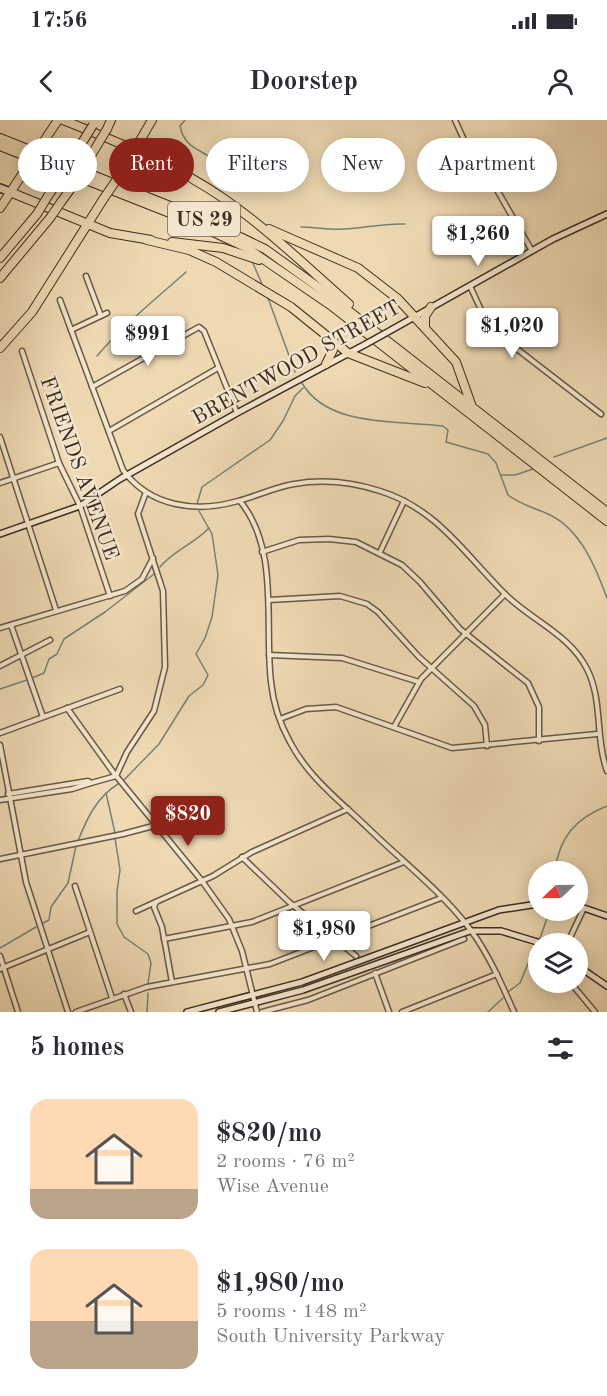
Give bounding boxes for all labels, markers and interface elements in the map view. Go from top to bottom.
text: 17:56 [30,10,87,32]
icon: back [30,65,63,98]
icon: person [544,65,577,98]
text: Doorstep [249,68,358,95]
chip: Buy [18,138,97,192]
chip: Rent [109,138,194,192]
chip: Filters [206,138,309,192]
chip: New [321,138,405,192]
chip: Apartment [417,138,557,192]
road number: US 29 [168,202,240,236]
pin: $1,260 [429,216,527,267]
text: $1,260 [446,225,510,245]
street label: BRENTWOOD STREET [189,297,405,429]
pin: $1,020 [463,308,561,359]
pin: $991 [112,316,184,367]
text: $1,020 [480,317,544,337]
text: $991 [125,325,171,345]
street label: FRIENDS AVENUE [36,374,122,563]
pin: $820 [152,796,224,847]
text: $820 [165,805,211,825]
north arrow [528,861,588,921]
map controls [528,861,588,993]
pin: $1,980 [275,911,373,962]
text: $1,980 [292,920,356,940]
button: layers [528,933,588,993]
icon: filters [544,1032,577,1065]
text: 5 homes [30,1035,124,1061]
text: $820/mo [216,1121,322,1147]
icon: home [78,1123,150,1195]
text: 2 rooms · 76 m² [216,1152,355,1172]
text: Wise Avenue [216,1177,329,1197]
text: $1,980/mo [216,1271,344,1297]
icon: home [78,1273,150,1345]
text: 5 rooms · 148 m² [216,1302,366,1322]
text: South University Parkway [216,1327,445,1347]

